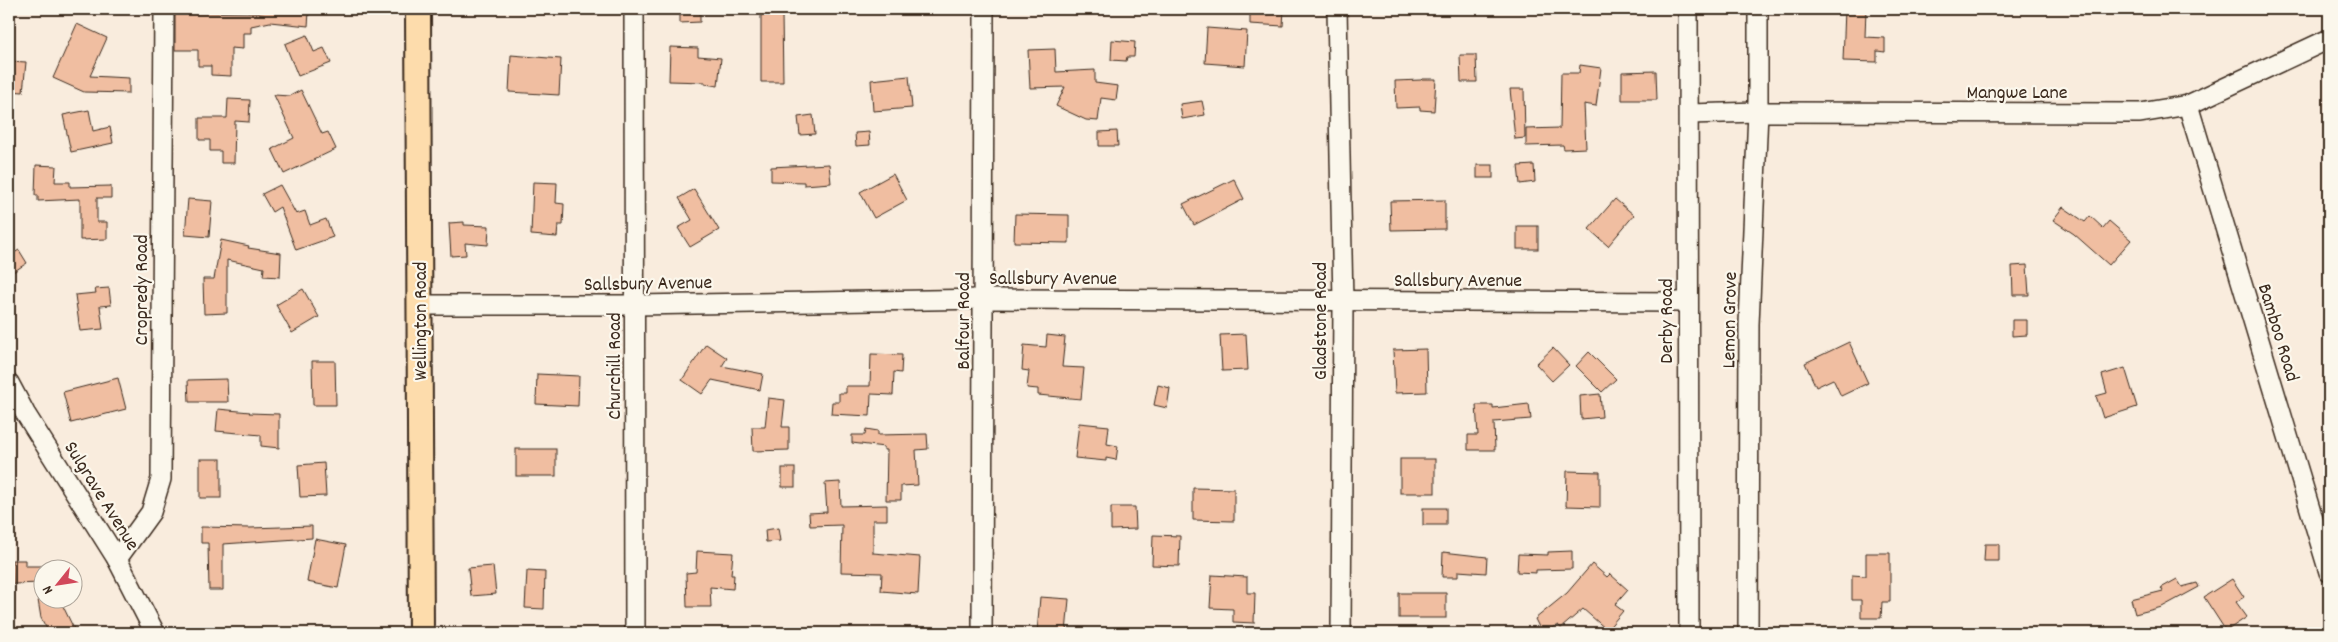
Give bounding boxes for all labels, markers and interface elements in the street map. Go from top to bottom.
street label: Mangwe Lane [1967,80,2068,108]
street label: Cropredy Road [129,234,157,346]
street label: Wellington Road [408,262,436,380]
street label: Gladstone Road [1308,262,1336,380]
street label: Sallsbury Avenue [989,266,1117,294]
street label: Sallsbury Avenue [1394,268,1522,296]
street label: Sallsbury Avenue [584,270,713,300]
street label: Lemon Grove [1716,271,1746,369]
street label: Balfour Road [951,272,979,370]
street label: Derby Road [1654,278,1682,364]
street label: Bamboo Road [2249,280,2305,385]
street label: Churchill Road [602,312,630,420]
street label: Sulgrave Avenue [56,437,145,557]
north arrow [32,560,82,610]
text: N [38,581,59,597]

